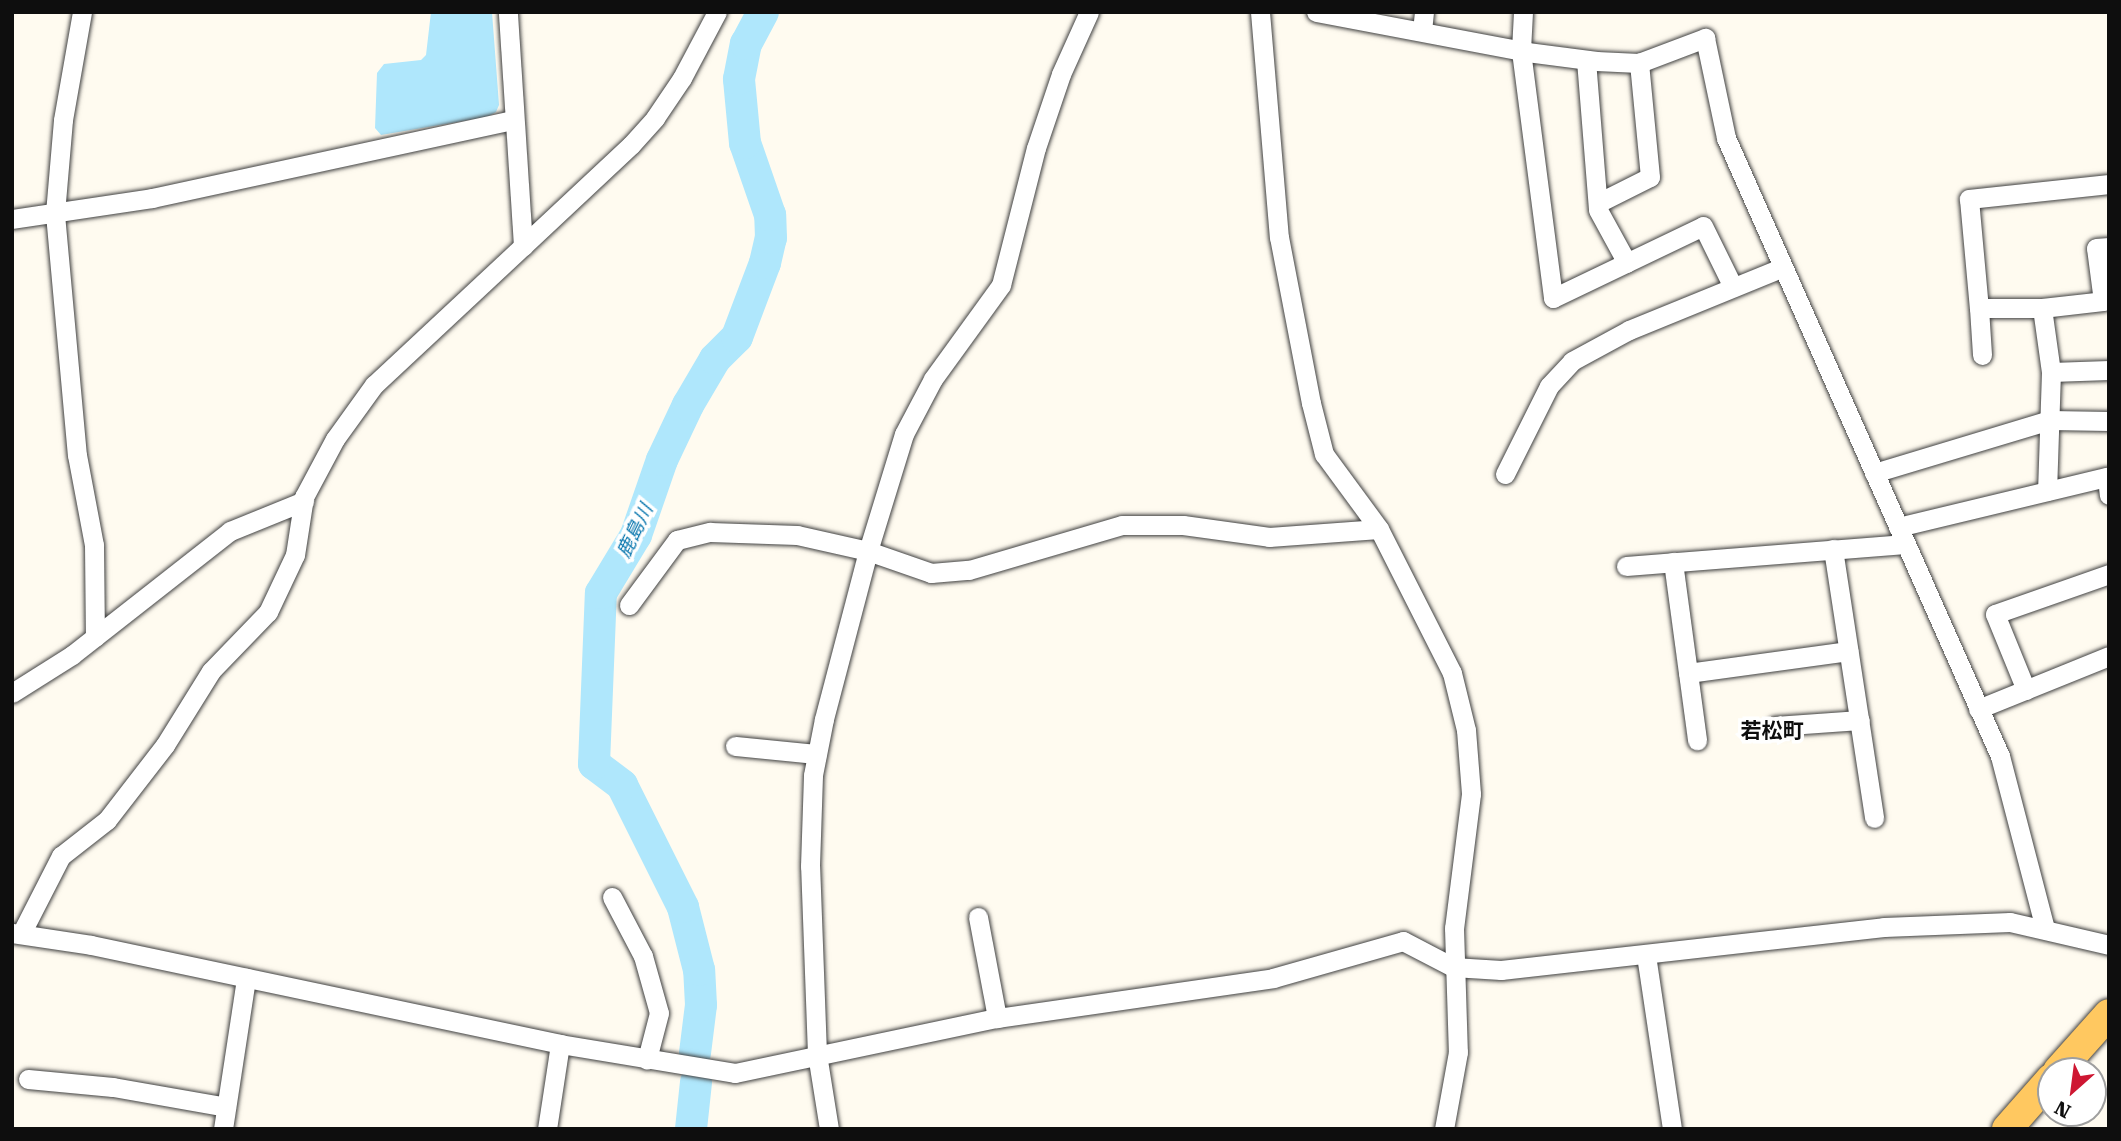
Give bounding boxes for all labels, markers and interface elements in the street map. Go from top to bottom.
water label: 鹿島川 [612,500,658,562]
district label: 若松町 [1741,718,1803,744]
north arrow [2037,1057,2107,1127]
text: N [2051,1096,2075,1123]

